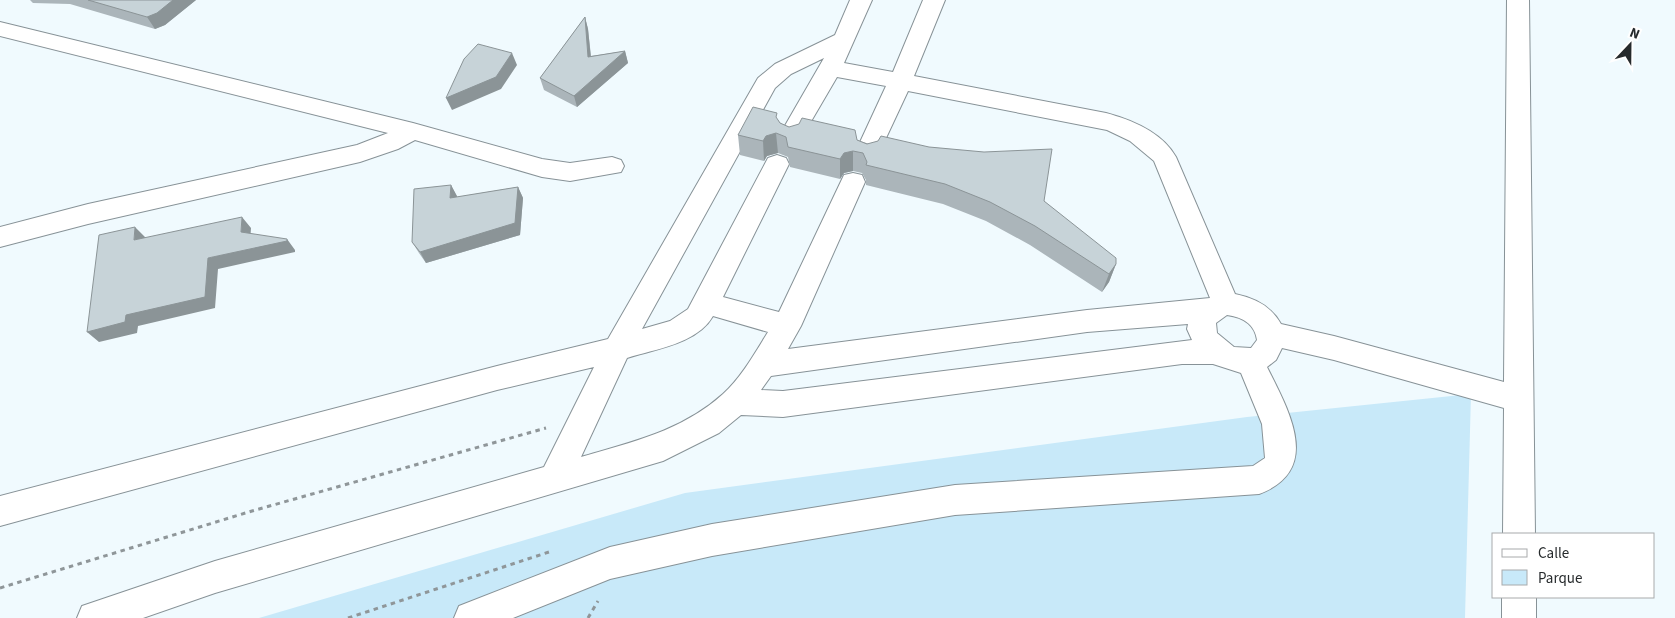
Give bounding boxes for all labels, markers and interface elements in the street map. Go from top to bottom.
north arrow [1605,20,1655,70]
text: N [1626,23,1643,45]
legend [1492,533,1655,598]
text: Calle [1538,543,1569,564]
text: Parque [1538,568,1582,589]

